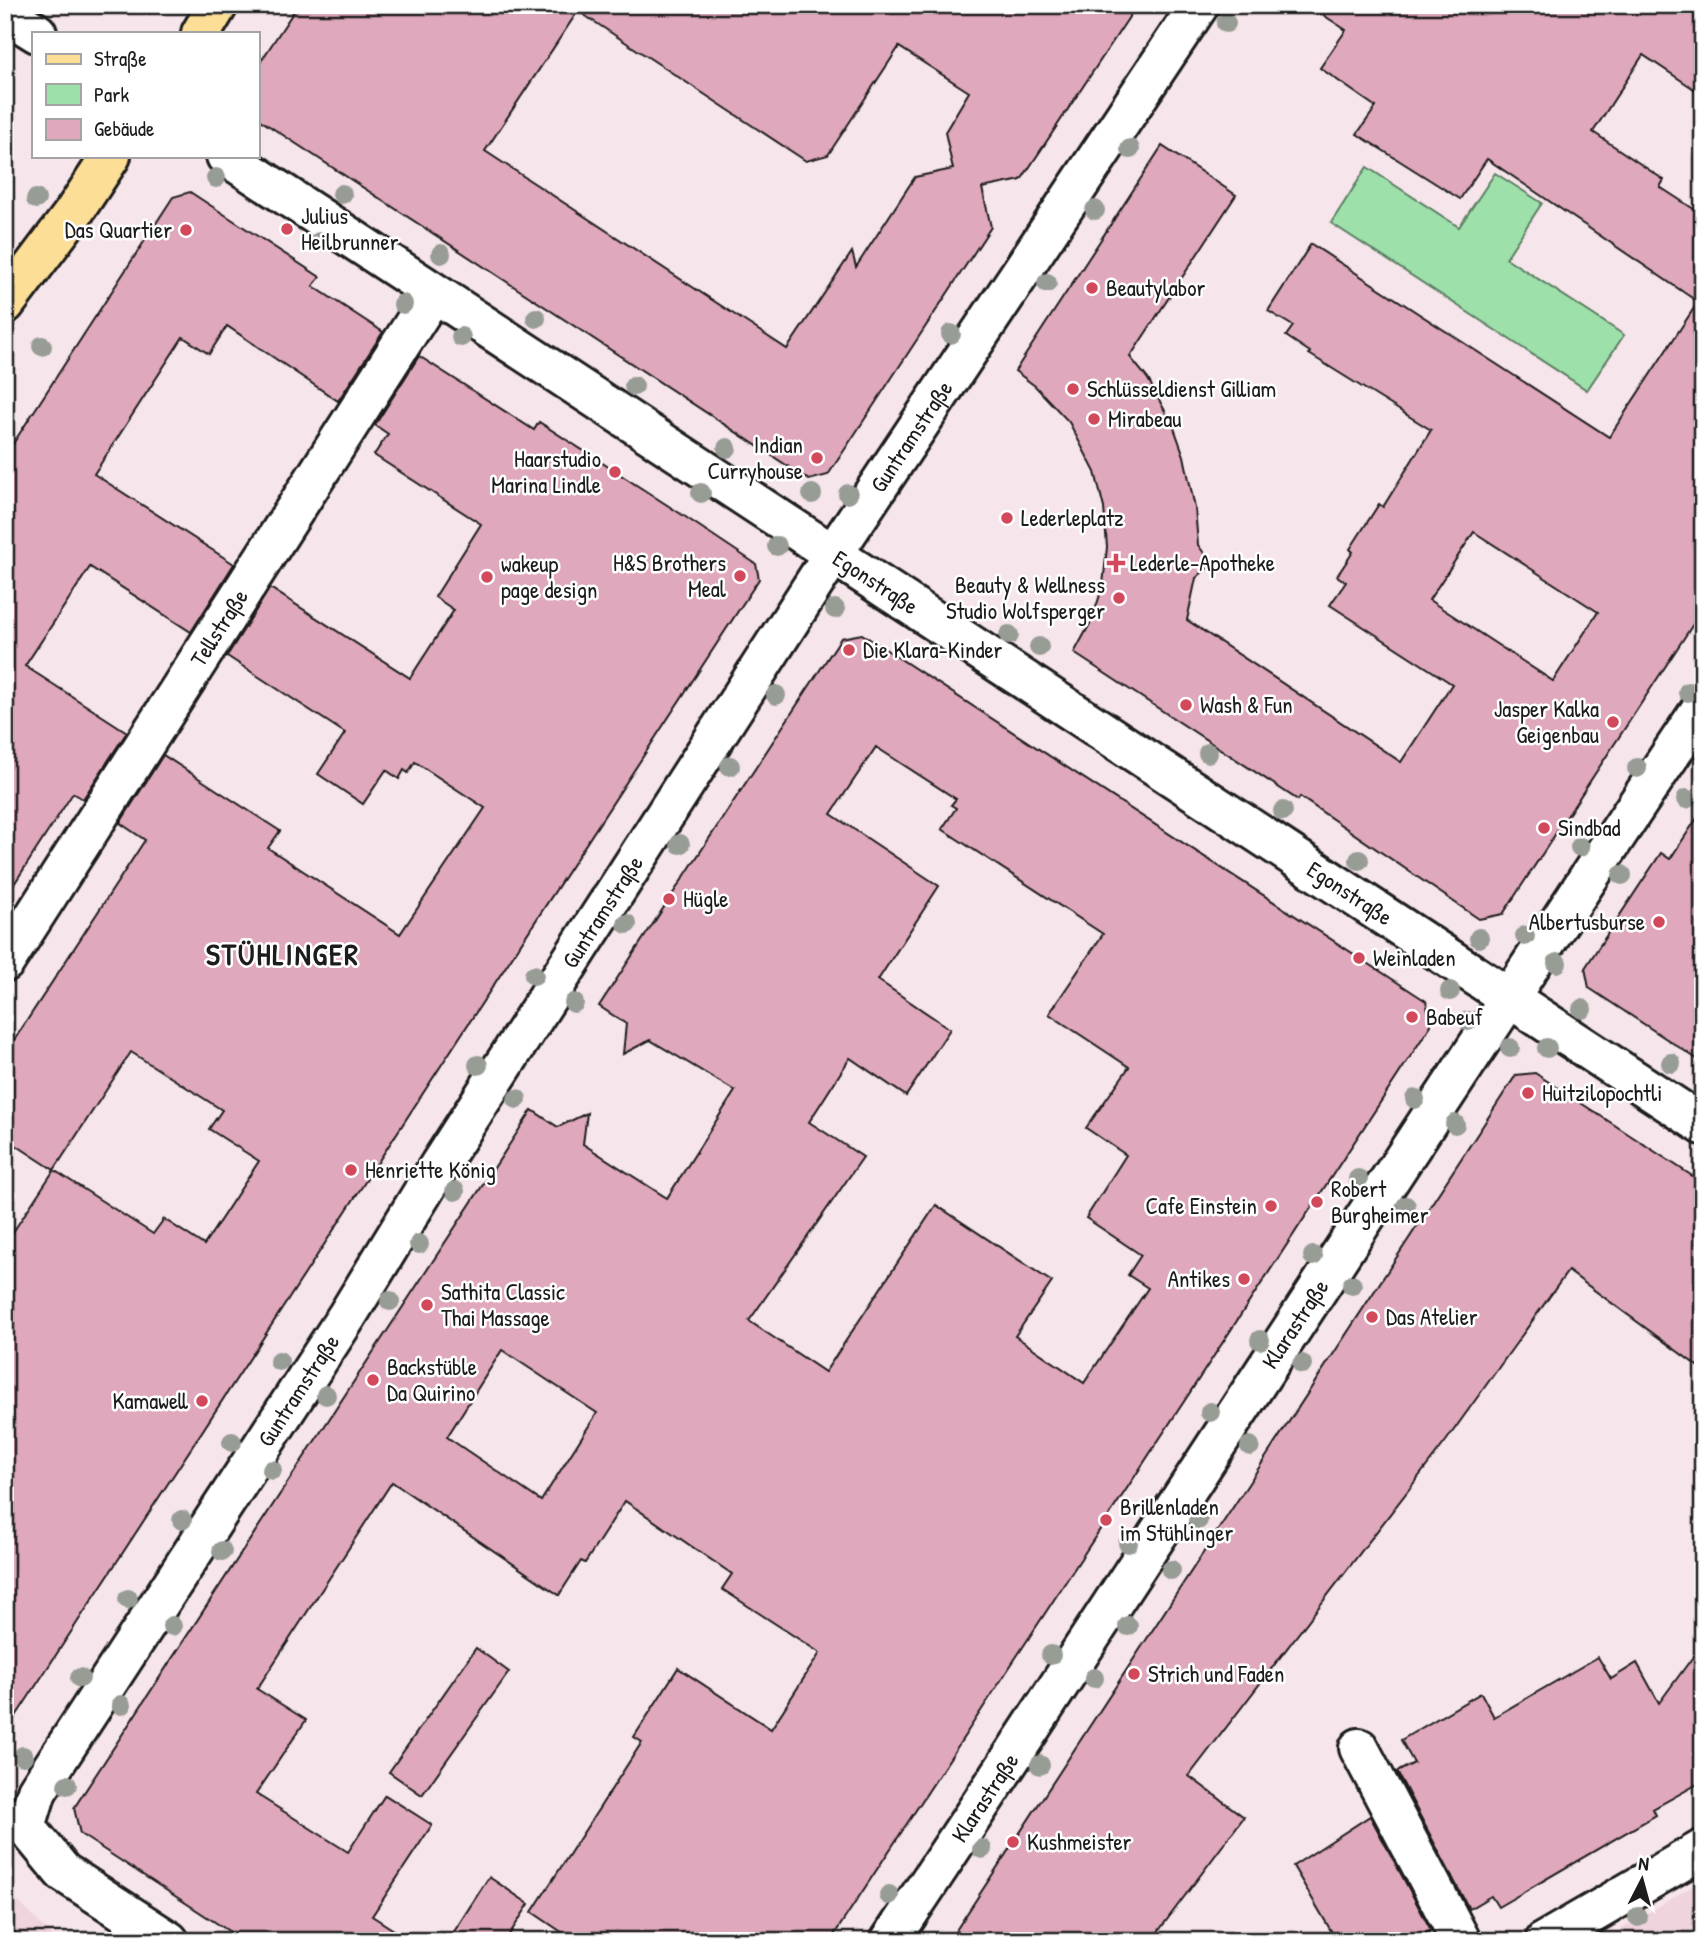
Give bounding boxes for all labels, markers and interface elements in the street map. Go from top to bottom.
legend [32,32,259,158]
text: Straße [94,44,147,73]
text: Park [94,80,129,109]
text: Gebäude [94,114,154,143]
place label: Julius Heilbrunner [301,200,399,257]
place label: Das Quartier [65,214,172,245]
marker: Julius Heilbrunner [279,221,295,237]
marker: Das Quartier [178,222,194,238]
place label: Beautylabor [1106,272,1206,303]
marker: Beautylabor [1084,280,1100,296]
place label: Schlüsseldienst Gilliam [1087,373,1276,404]
street label: Guntramstraße [863,374,959,498]
marker: Schlüsseldienst Gilliam [1065,381,1081,397]
place label: Mirabeau [1108,403,1182,434]
marker: Mirabeau [1086,411,1102,427]
place label: Indian Curryhouse [708,429,803,486]
place label: Haarstudio Marina Lindle [491,443,601,500]
marker: Indian Curryhouse [809,450,825,466]
marker: Haarstudio Marina Lindle [607,464,623,480]
place label: Lederleplatz [1021,502,1124,533]
marker: Lederleplatz [999,510,1015,526]
street label: Egonstraße [827,542,925,621]
place label: H&S Brothers Meal [613,547,727,604]
place label: Lederle-Apotheke [1130,547,1275,578]
place label: wakeup page design [501,548,597,605]
marker: Lederle-Apotheke [1108,555,1124,571]
marker: H&S Brothers Meal [732,568,748,584]
marker: wakeup page design [479,569,495,585]
place label: Beauty & Wellness Studio Wolfsperger [946,569,1105,626]
street label: Tellstraße [183,583,255,672]
marker: Beauty & Wellness Studio Wolfsperger [1111,590,1127,606]
place label: Die Klara-Kinder [863,634,1003,665]
marker: Die Klara-Kinder [841,642,857,658]
place label: Wash & Fun [1200,689,1293,720]
place label: Jasper Kalka Geigenbau [1494,693,1599,750]
marker: Wash & Fun [1178,697,1194,713]
marker: Jasper Kalka Geigenbau [1605,714,1621,730]
place label: Sindbad [1558,812,1621,843]
marker: Sindbad [1536,820,1552,836]
street label: Guntramstraße [554,849,650,974]
street label: Egonstraße [1301,854,1399,932]
place label: Hügle [683,883,728,914]
marker: Hügle [661,891,677,907]
place label: Albertusburse [1529,906,1645,937]
marker: Albertusburse [1651,914,1667,930]
district label: STÜHLINGER [206,934,360,974]
place label: Weinladen [1373,942,1456,973]
marker: Weinladen [1351,950,1367,966]
place label: Babeuf [1426,1001,1484,1032]
marker: Babeuf [1404,1009,1420,1025]
place label: Huitzilopochtli [1542,1077,1662,1108]
marker: Huitzilopochtli [1520,1085,1536,1101]
place label: Henriette König [365,1154,496,1185]
marker: Henriette König [343,1162,359,1178]
place label: Robert Burgheimer [1331,1173,1429,1230]
place label: Cafe Einstein [1145,1190,1257,1221]
marker: Robert Burgheimer [1309,1194,1325,1210]
marker: Cafe Einstein [1263,1198,1279,1214]
place label: Antikes [1168,1263,1230,1294]
marker: Antikes [1236,1271,1252,1287]
street label: Klarastraße [1254,1273,1335,1375]
place label: Sathita Classic Thai Massage [441,1276,565,1333]
marker: Sathita Classic Thai Massage [419,1297,435,1313]
place label: Das Atelier [1386,1301,1478,1332]
marker: Das Atelier [1364,1309,1380,1325]
street label: Guntramstraße [250,1328,346,1452]
place label: Backstüble Da Quirino [387,1351,477,1408]
marker: Backstüble Da Quirino [365,1372,381,1388]
place label: Kamawell [113,1385,189,1416]
marker: Kamawell [194,1393,210,1409]
place label: Brillenladen im Stühlinger [1120,1491,1233,1548]
marker: Brillenladen im Stühlinger [1098,1512,1114,1528]
place label: Strich und Faden [1148,1658,1284,1689]
marker: Strich und Faden [1126,1666,1142,1682]
street label: Klarastraße [944,1747,1025,1848]
place label: Kushmeister [1027,1826,1132,1857]
marker: Kushmeister [1005,1834,1021,1850]
north arrow [1606,1844,1676,1914]
text: N [1637,1850,1650,1877]

